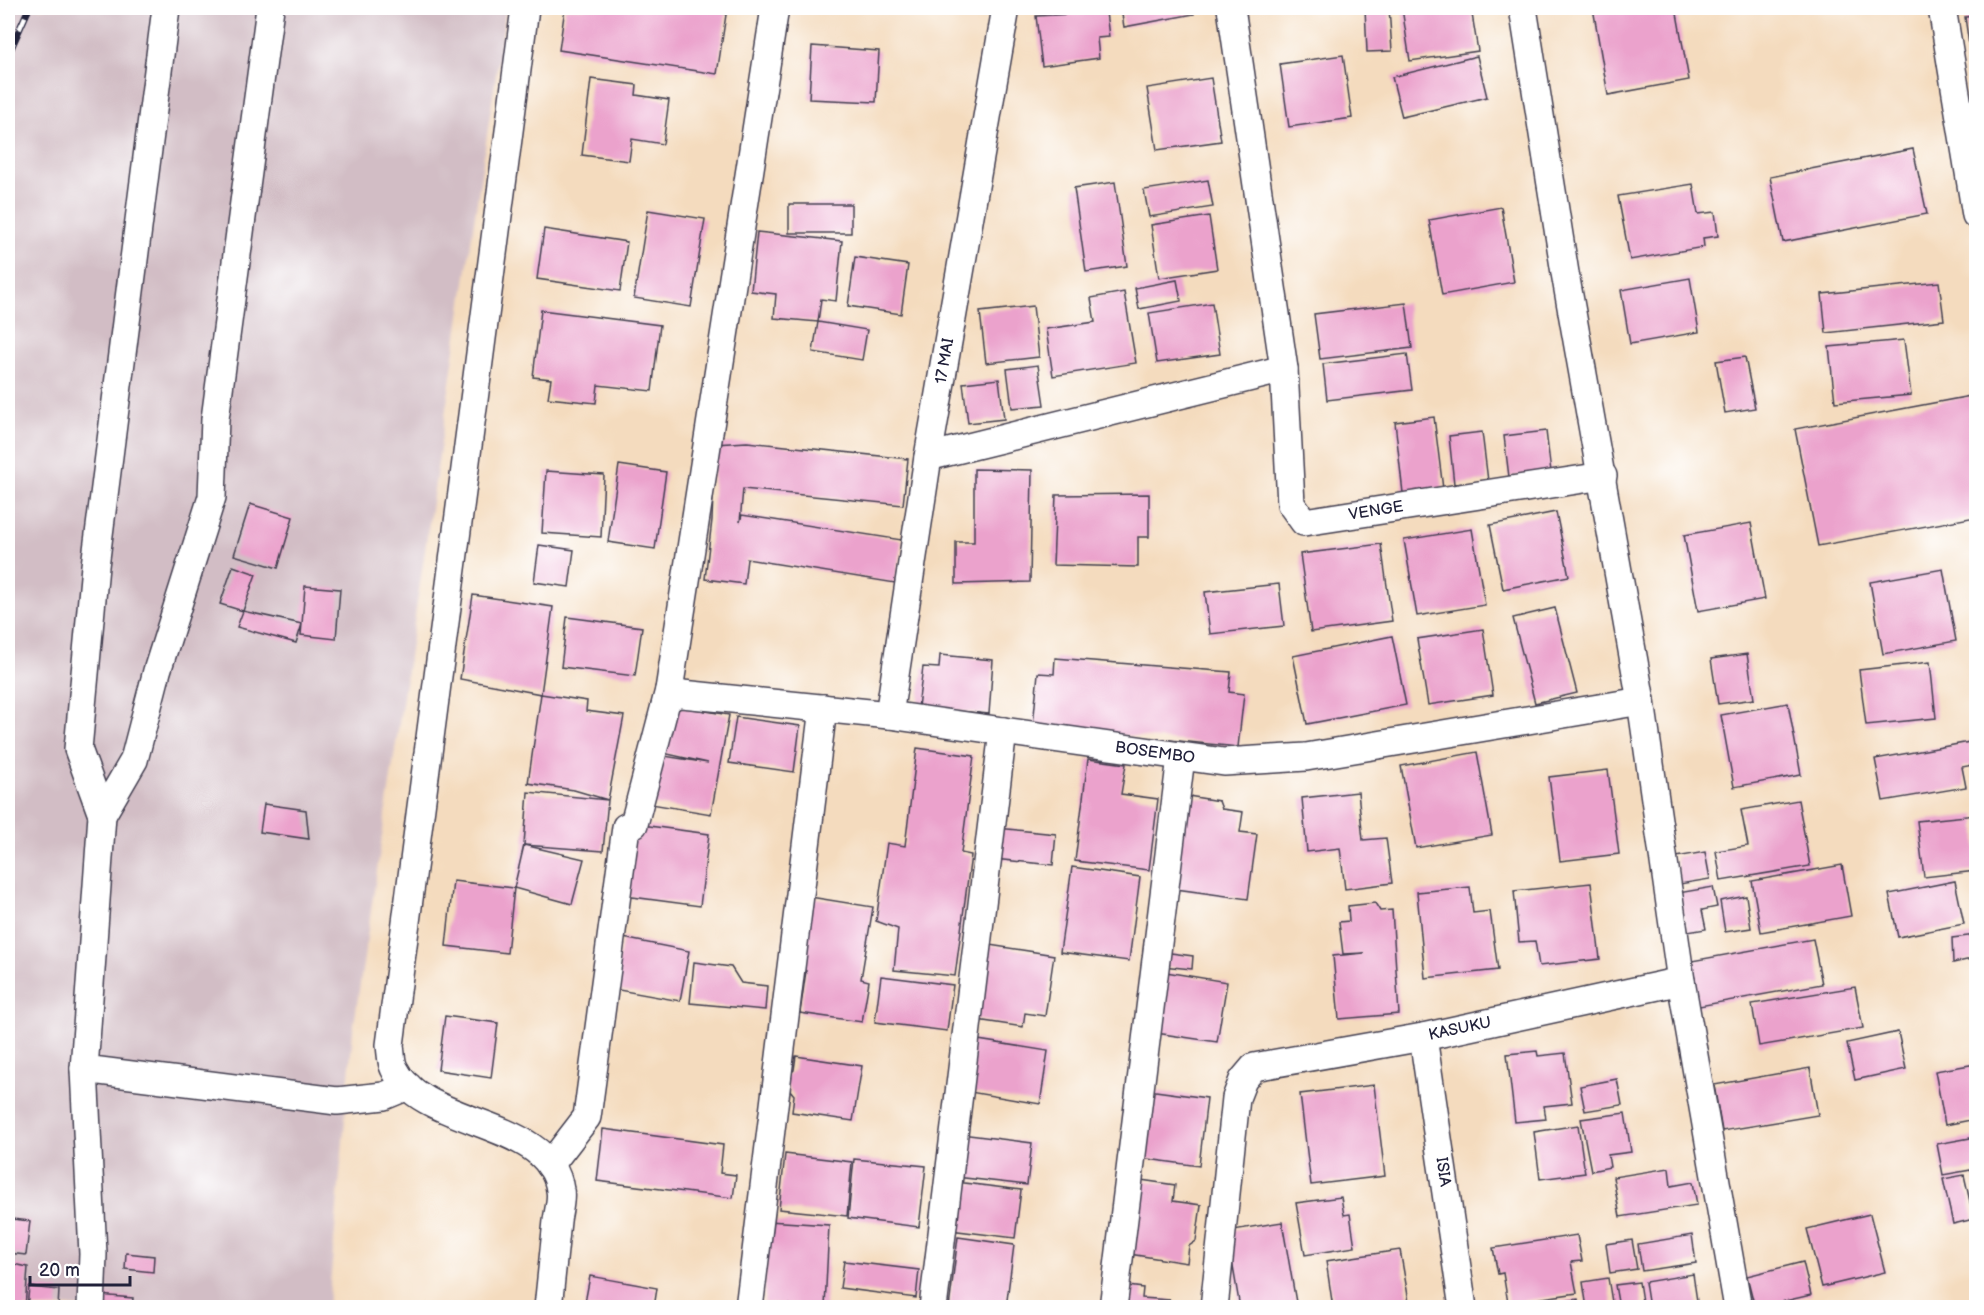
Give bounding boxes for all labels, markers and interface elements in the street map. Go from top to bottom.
street label: 17 MAI [932,337,958,385]
street label: VENGE [1347,497,1405,525]
street label: BOSEMBO [1114,738,1196,768]
street label: KASUKU [1427,1013,1493,1045]
street label: ISIA [1432,1156,1454,1188]
scale bar [30,1249,130,1287]
text: 20 m [39,1260,80,1281]

